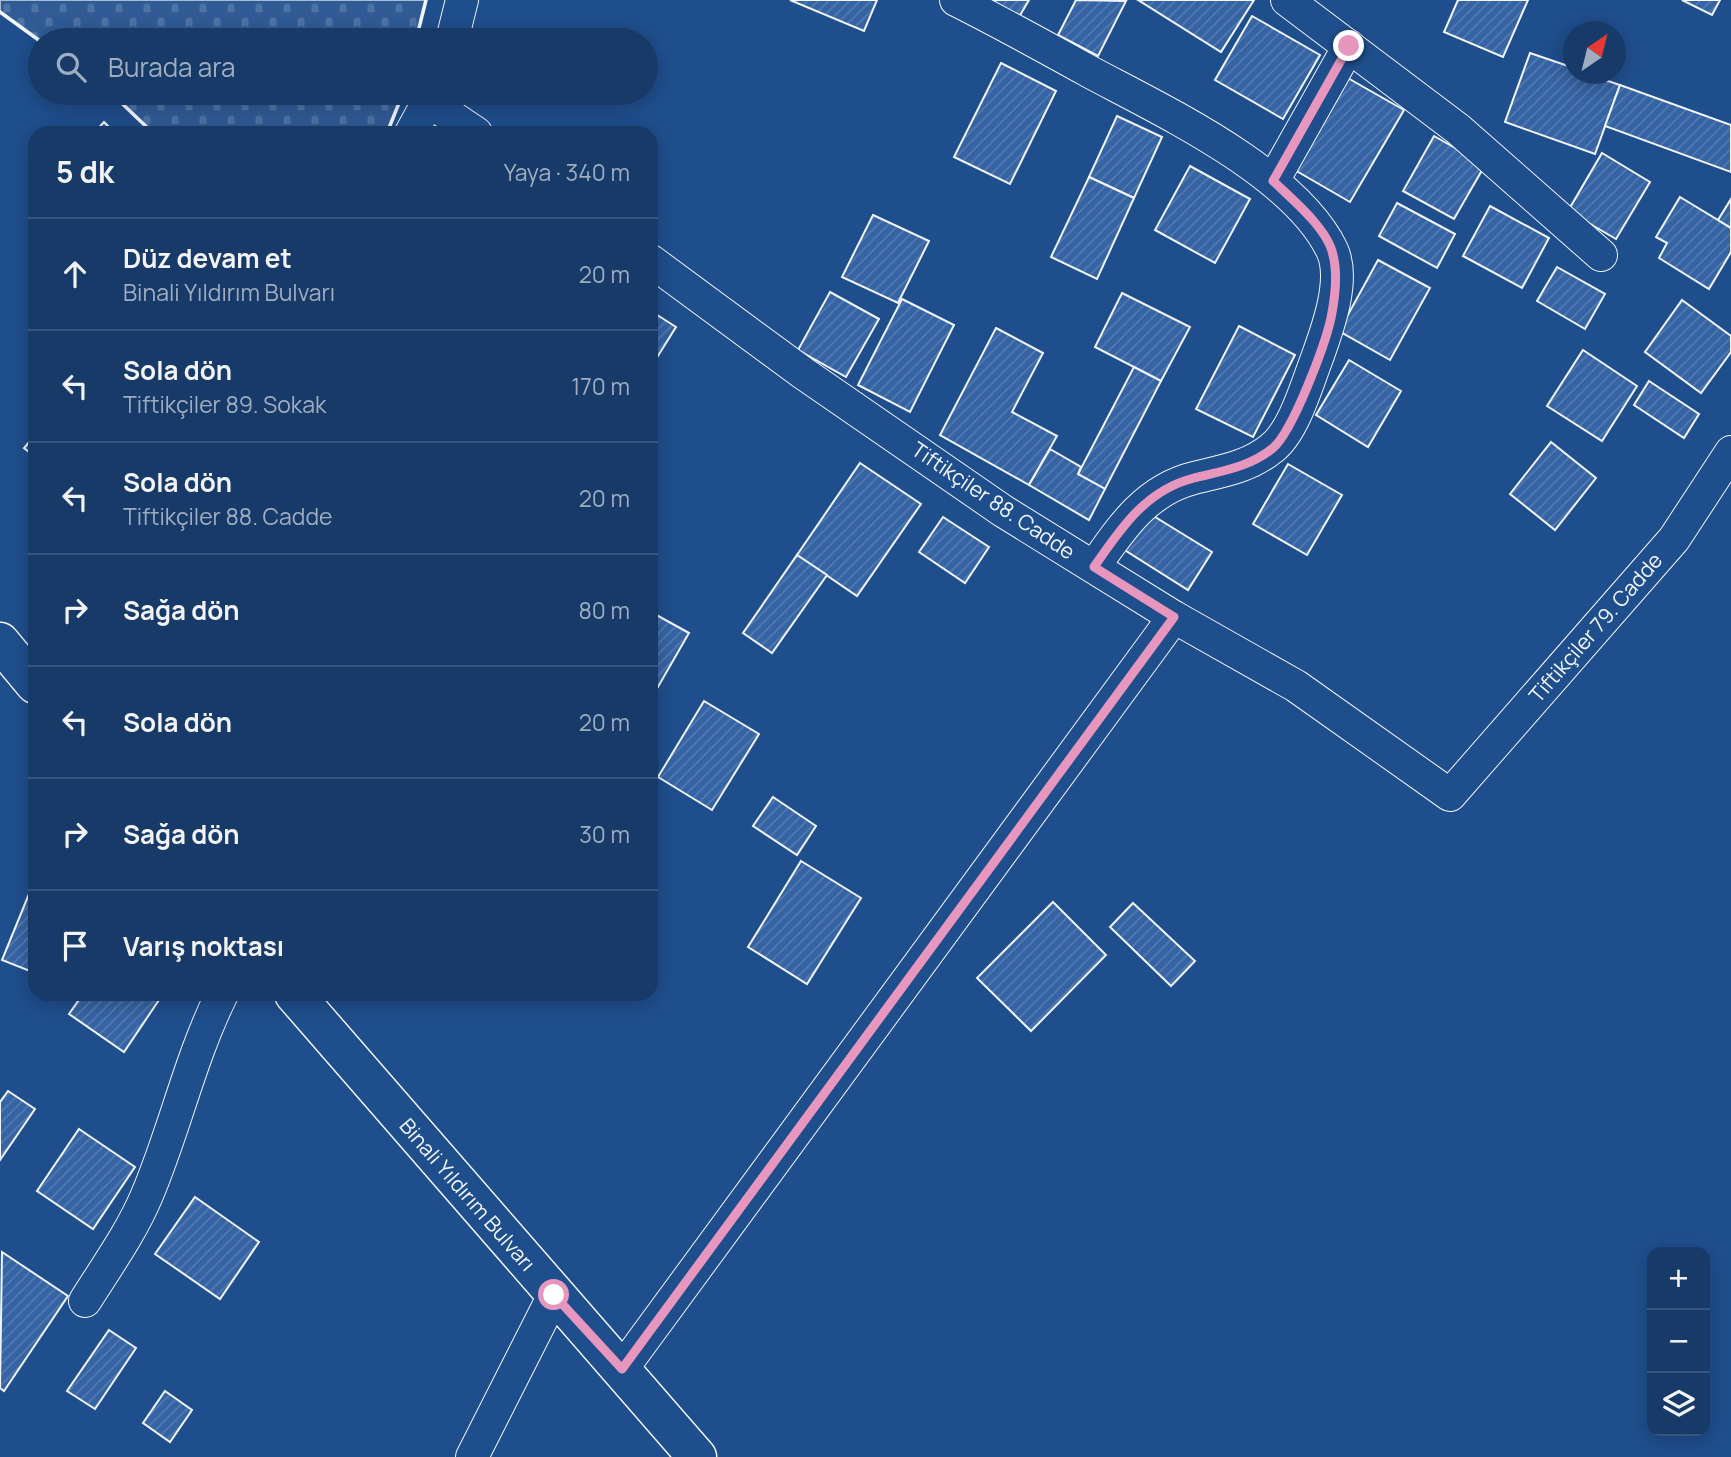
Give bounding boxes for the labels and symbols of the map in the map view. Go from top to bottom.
north arrow [1563,21,1626,84]
route end [1333,30,1364,61]
street label: Tiftikçiler 88. Cadde [906,435,1081,565]
street label: Tiftikçiler 79. Cadde [1522,546,1668,708]
street label: Binali Yıldırım Bulvarı [394,1112,542,1277]
route start [538,1279,569,1310]

